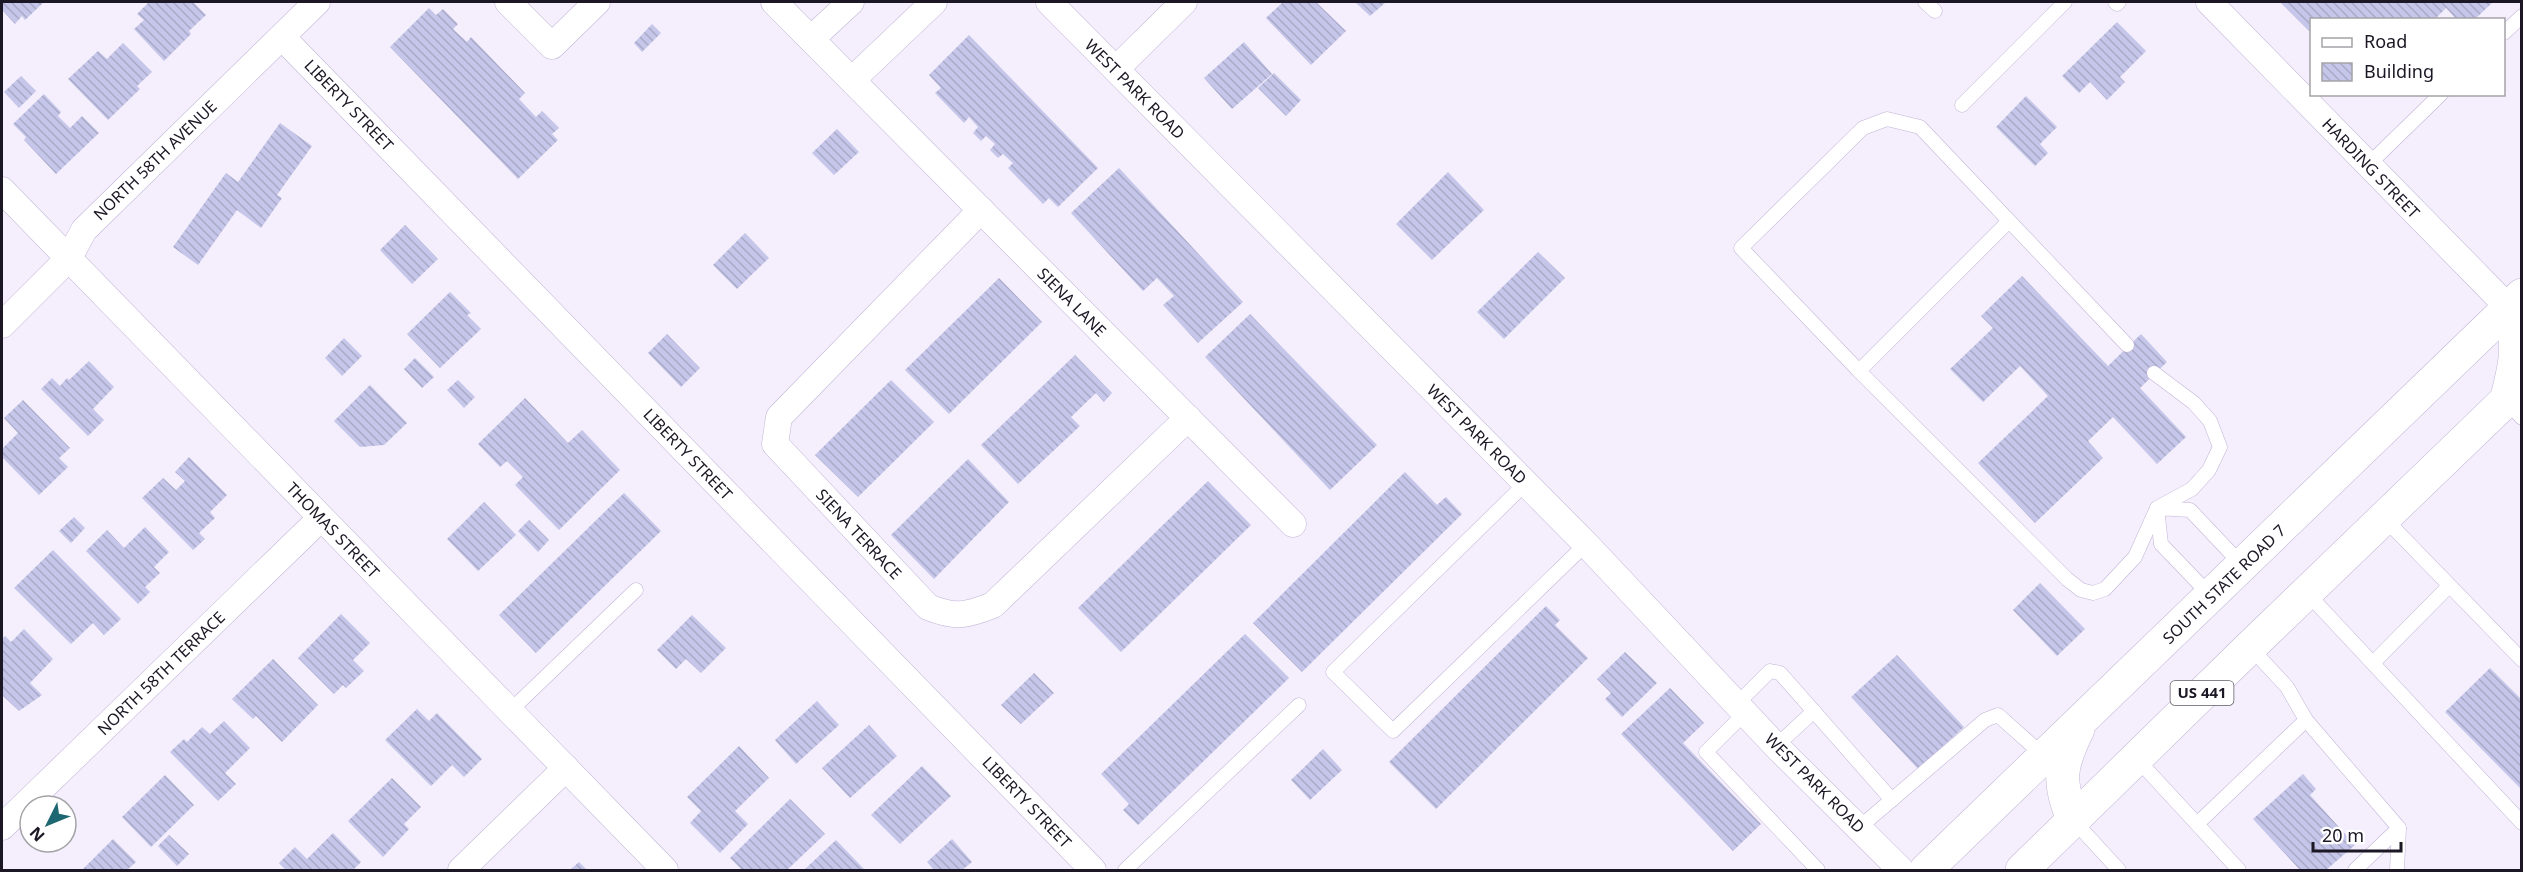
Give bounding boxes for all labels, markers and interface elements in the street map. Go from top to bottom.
legend [2310,18,2505,96]
text: Road [2364,29,2407,53]
street label: WEST PARK ROAD [1080,34,1190,144]
street label: LIBERTY STREET [300,54,398,156]
text: Building [2364,59,2434,83]
street label: NORTH 58TH AVENUE [89,95,221,225]
street label: HARDING STREET [2317,113,2425,223]
street label: SIENA LANE [1033,263,1111,341]
street label: WEST PARK ROAD [1422,379,1532,489]
street label: LIBERTY STREET [639,403,737,505]
street label: THOMAS STREET [282,477,384,583]
street label: SIENA TERRACE [811,484,907,584]
street label: SOUTH STATE ROAD 7 [2158,520,2290,648]
street label: NORTH 58TH TERRACE [92,606,230,740]
road number: US 441 [2170,681,2234,705]
street label: WEST PARK ROAD [1760,728,1870,838]
street label: LIBERTY STREET [978,751,1076,853]
north arrow [18,794,78,854]
scale bar [2313,815,2402,853]
text: N [25,822,50,846]
text: 20 m [2322,823,2364,847]

